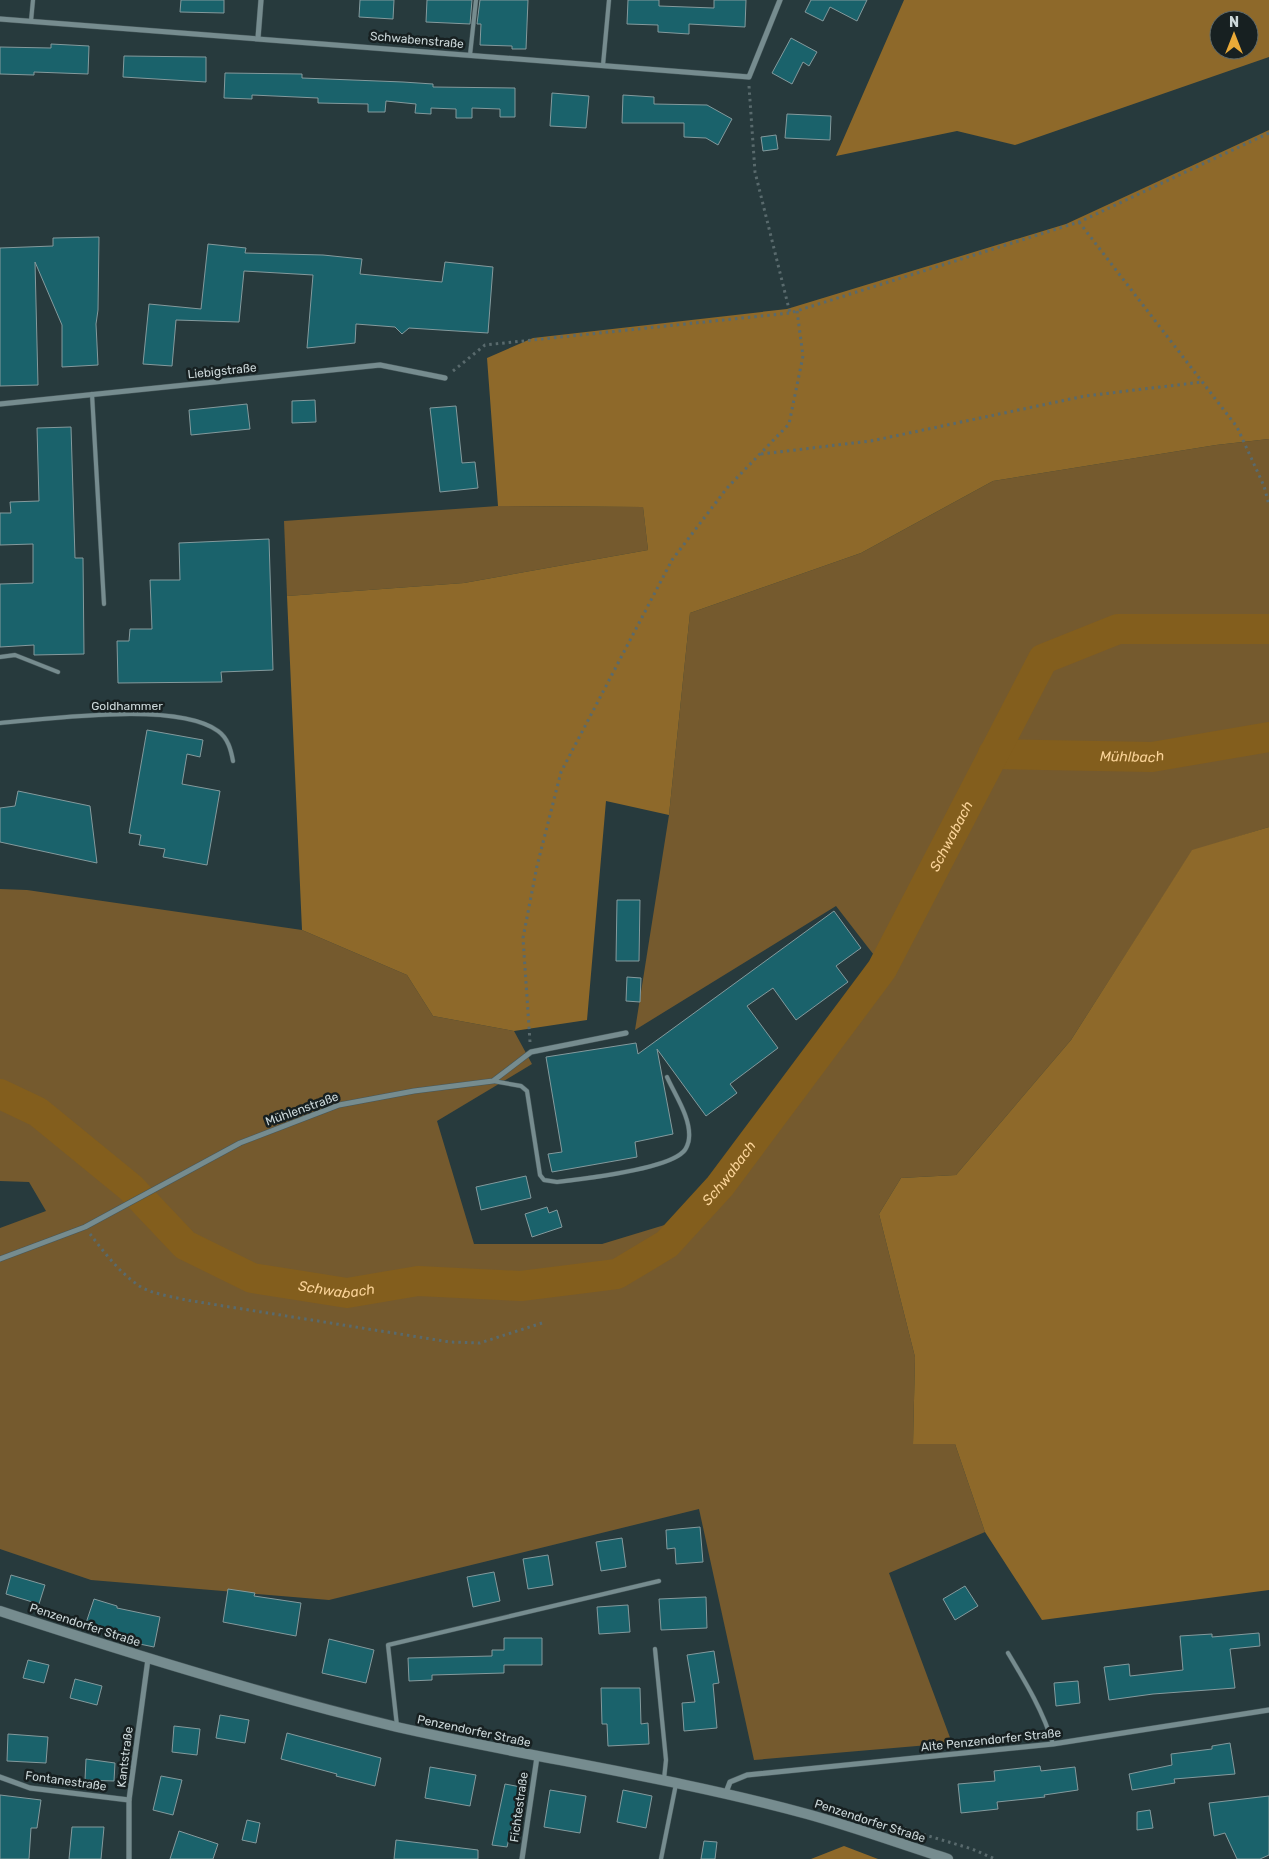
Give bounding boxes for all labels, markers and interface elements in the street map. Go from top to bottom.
north arrow [1209,10,1259,60]
text: N [1229,14,1239,31]
street label: Schwabenstraße [369,29,465,51]
street label: Liebigstraße [187,360,257,382]
street label: Goldhammer [91,699,163,713]
water label: Mühlbach [1100,747,1165,766]
water label: Schwabach [926,798,976,874]
street label: Mühlenstraße [264,1089,341,1129]
water label: Schwabach [698,1137,759,1209]
water label: Schwabach [297,1277,376,1302]
street label: Penzendorfer Straße [28,1600,142,1650]
street label: Penzendorfer Straße [416,1712,532,1750]
street label: Kantstraße [114,1725,136,1788]
street label: Alte Penzendorfer Straße [920,1726,1062,1754]
street label: Fontanestraße [24,1768,108,1794]
street label: Fichtestraße [507,1771,531,1843]
street label: Penzendorfer Straße [813,1796,927,1846]

